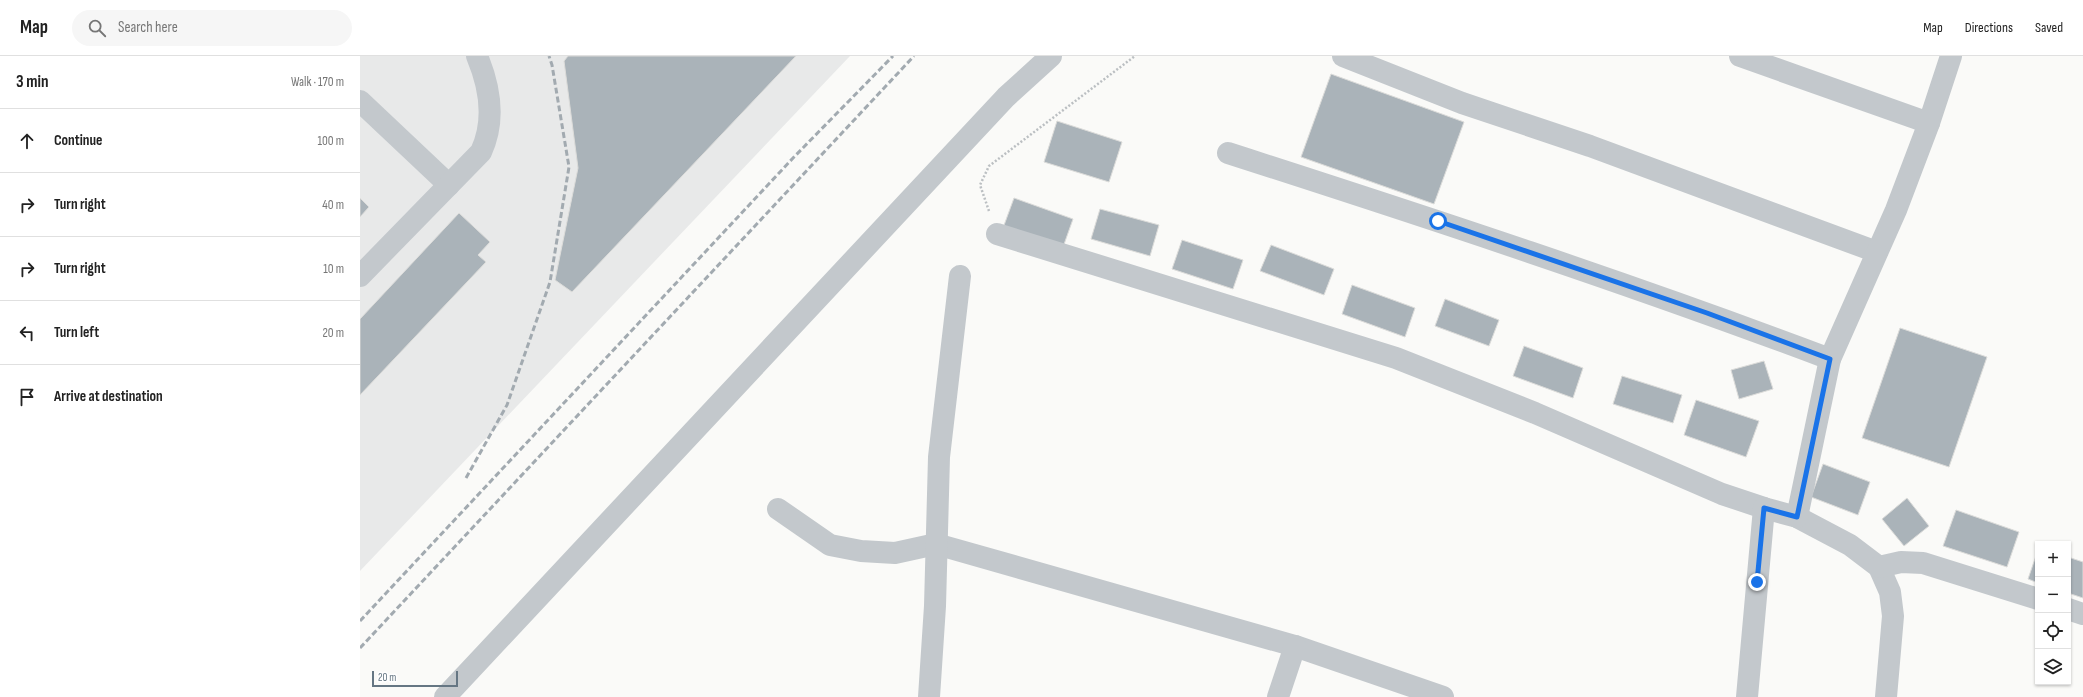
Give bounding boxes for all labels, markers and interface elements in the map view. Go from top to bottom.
search box [72,10,352,46]
text: Map [20,16,48,39]
icon: search [86,17,108,39]
text: Search here [118,18,178,37]
text: Map [1923,19,1943,36]
text: Directions [1965,19,2013,36]
text: Saved [2035,19,2063,36]
text: 3 min [16,72,49,92]
text: Walk · 170 m [291,74,344,90]
icon: ahead [16,130,38,152]
text: Continue [54,131,103,150]
text: 100 m [317,133,344,149]
icon: right [16,194,38,216]
text: Turn right [54,195,106,214]
text: 40 m [322,197,344,213]
route start [1429,212,1447,230]
icon: right [16,258,38,280]
text: Turn right [54,259,106,278]
text: 10 m [323,261,344,277]
icon: left [16,322,38,344]
text: Turn left [54,323,99,342]
text: 20 m [322,325,344,341]
icon: arrive [16,386,38,408]
text: Arrive at destination [54,387,163,406]
map controls [2035,541,2071,685]
button: + [2035,541,2071,577]
route end [1748,573,1766,591]
button: − [2035,577,2071,613]
button: locate [2035,613,2071,649]
button: layers [2035,649,2071,685]
scale bar [372,669,458,688]
text: 20 m [378,671,396,684]

